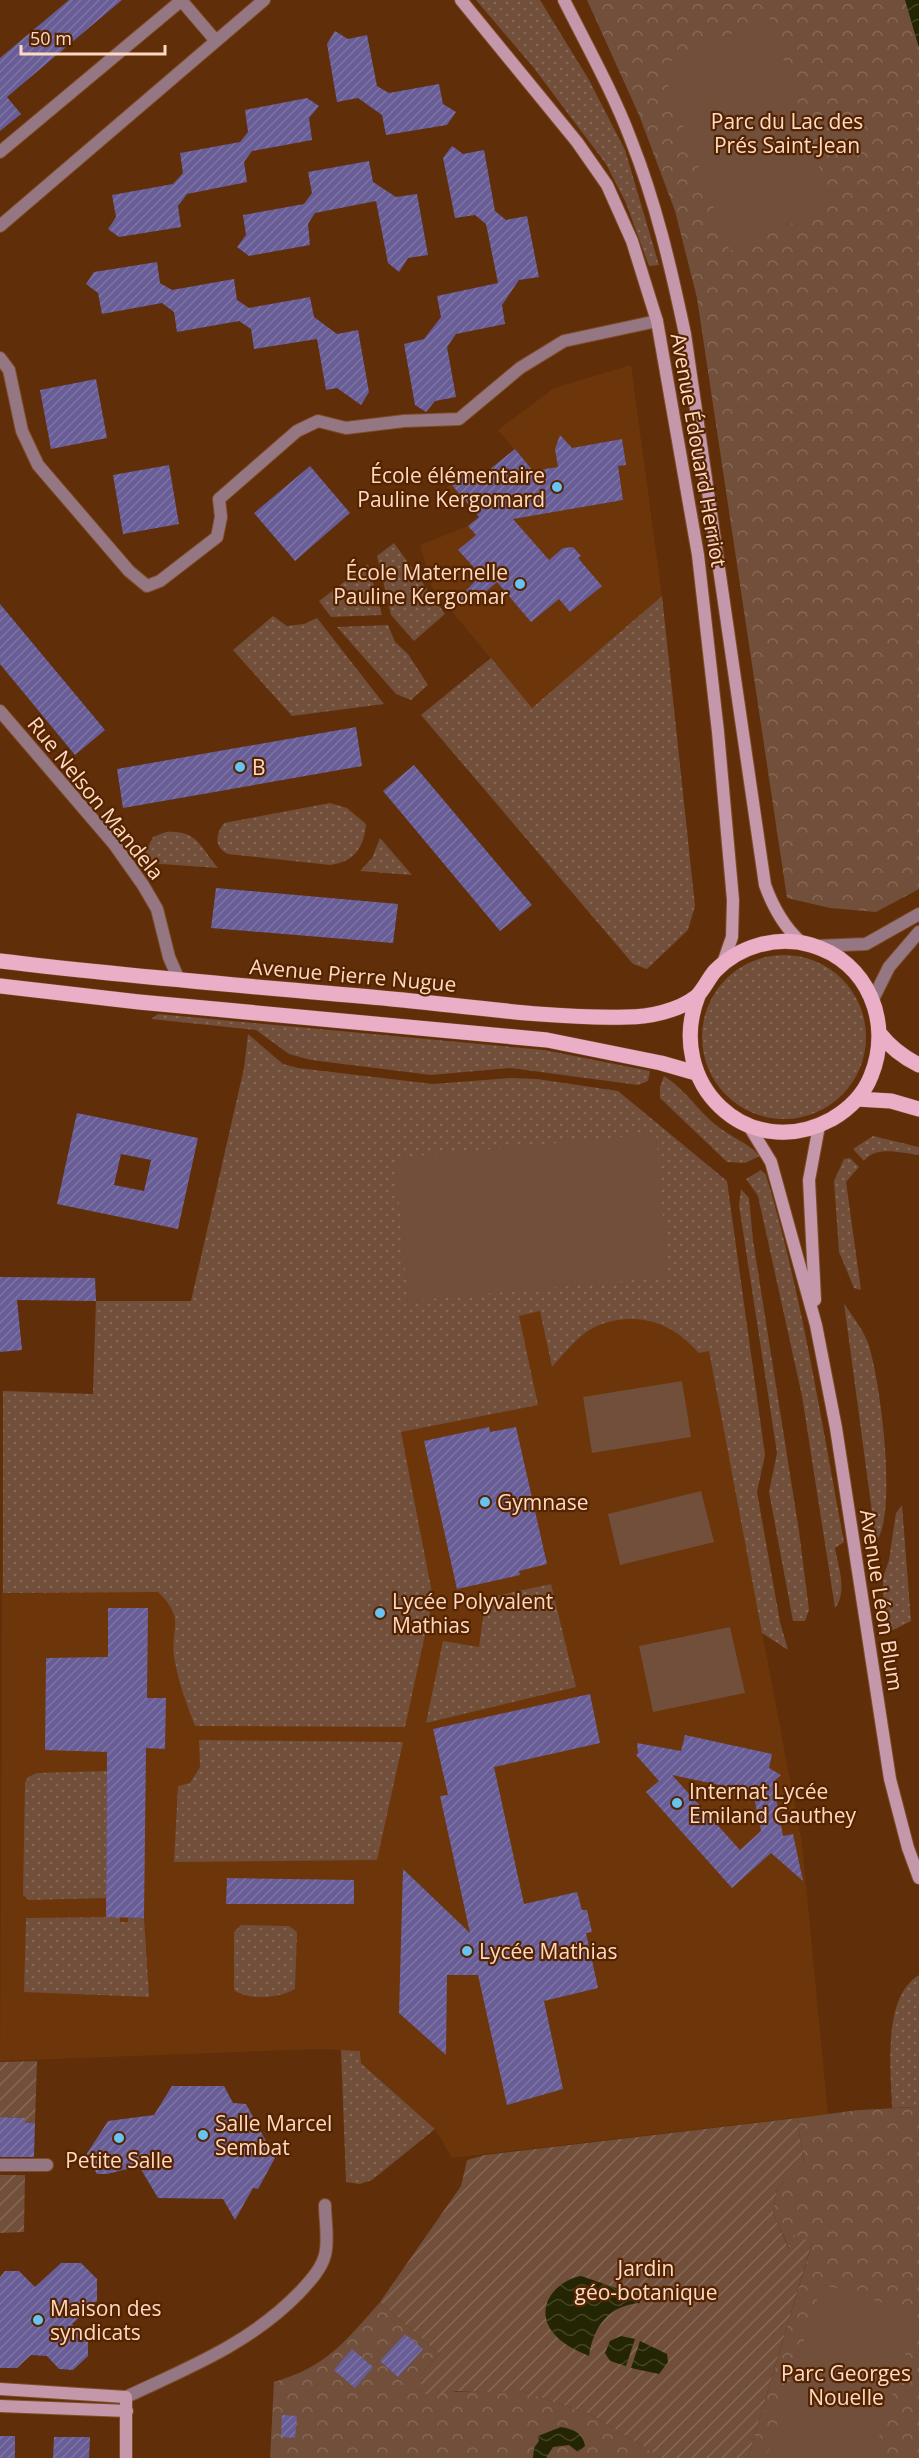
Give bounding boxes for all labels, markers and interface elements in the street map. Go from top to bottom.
scale bar [21,18,165,56]
text: 50 m [30,26,72,50]
park label: Parc du Lac des Prés Saint-Jean [711,107,863,159]
street label: Avenue Édouard Herriot [665,331,733,569]
place label: École élémentaire Pauline Kergomard [357,461,545,513]
marker: École élémentaire Pauline Kergomard [550,480,564,494]
place label: École Maternelle Pauline Kergomar [333,558,508,610]
marker: École Maternelle Pauline Kergomar [513,577,527,591]
street label: Rue Nelson Mandela [22,711,170,885]
place label: B [252,753,266,781]
marker: B [233,760,247,774]
street label: Avenue Pierre Nugue [248,952,458,998]
place label: Gymnase [497,1488,589,1516]
marker: Gymnase [478,1495,492,1509]
street label: Avenue Léon Blum [854,1507,910,1693]
place label: Lycée Polyvalent Mathias [392,1587,553,1639]
marker: Lycée Polyvalent Mathias [373,1606,387,1620]
place label: Internat Lycée Emiland Gauthey [689,1777,857,1829]
marker: Internat Lycée Emiland Gauthey [670,1796,684,1810]
place label: Lycée Mathias [479,1937,617,1965]
marker: Lycée Mathias [460,1944,474,1958]
place label: Salle Marcel Sembat [215,2109,332,2161]
marker: Salle Marcel Sembat [196,2128,210,2142]
marker: Petite Salle [112,2131,126,2145]
place label: Petite Salle [65,2146,173,2174]
park label: Jardin géo-botanique [575,2254,717,2306]
place label: Maison des syndicats [50,2294,161,2346]
marker: Maison des syndicats [31,2313,45,2327]
park label: Parc Georges Nouelle [781,2359,911,2411]

